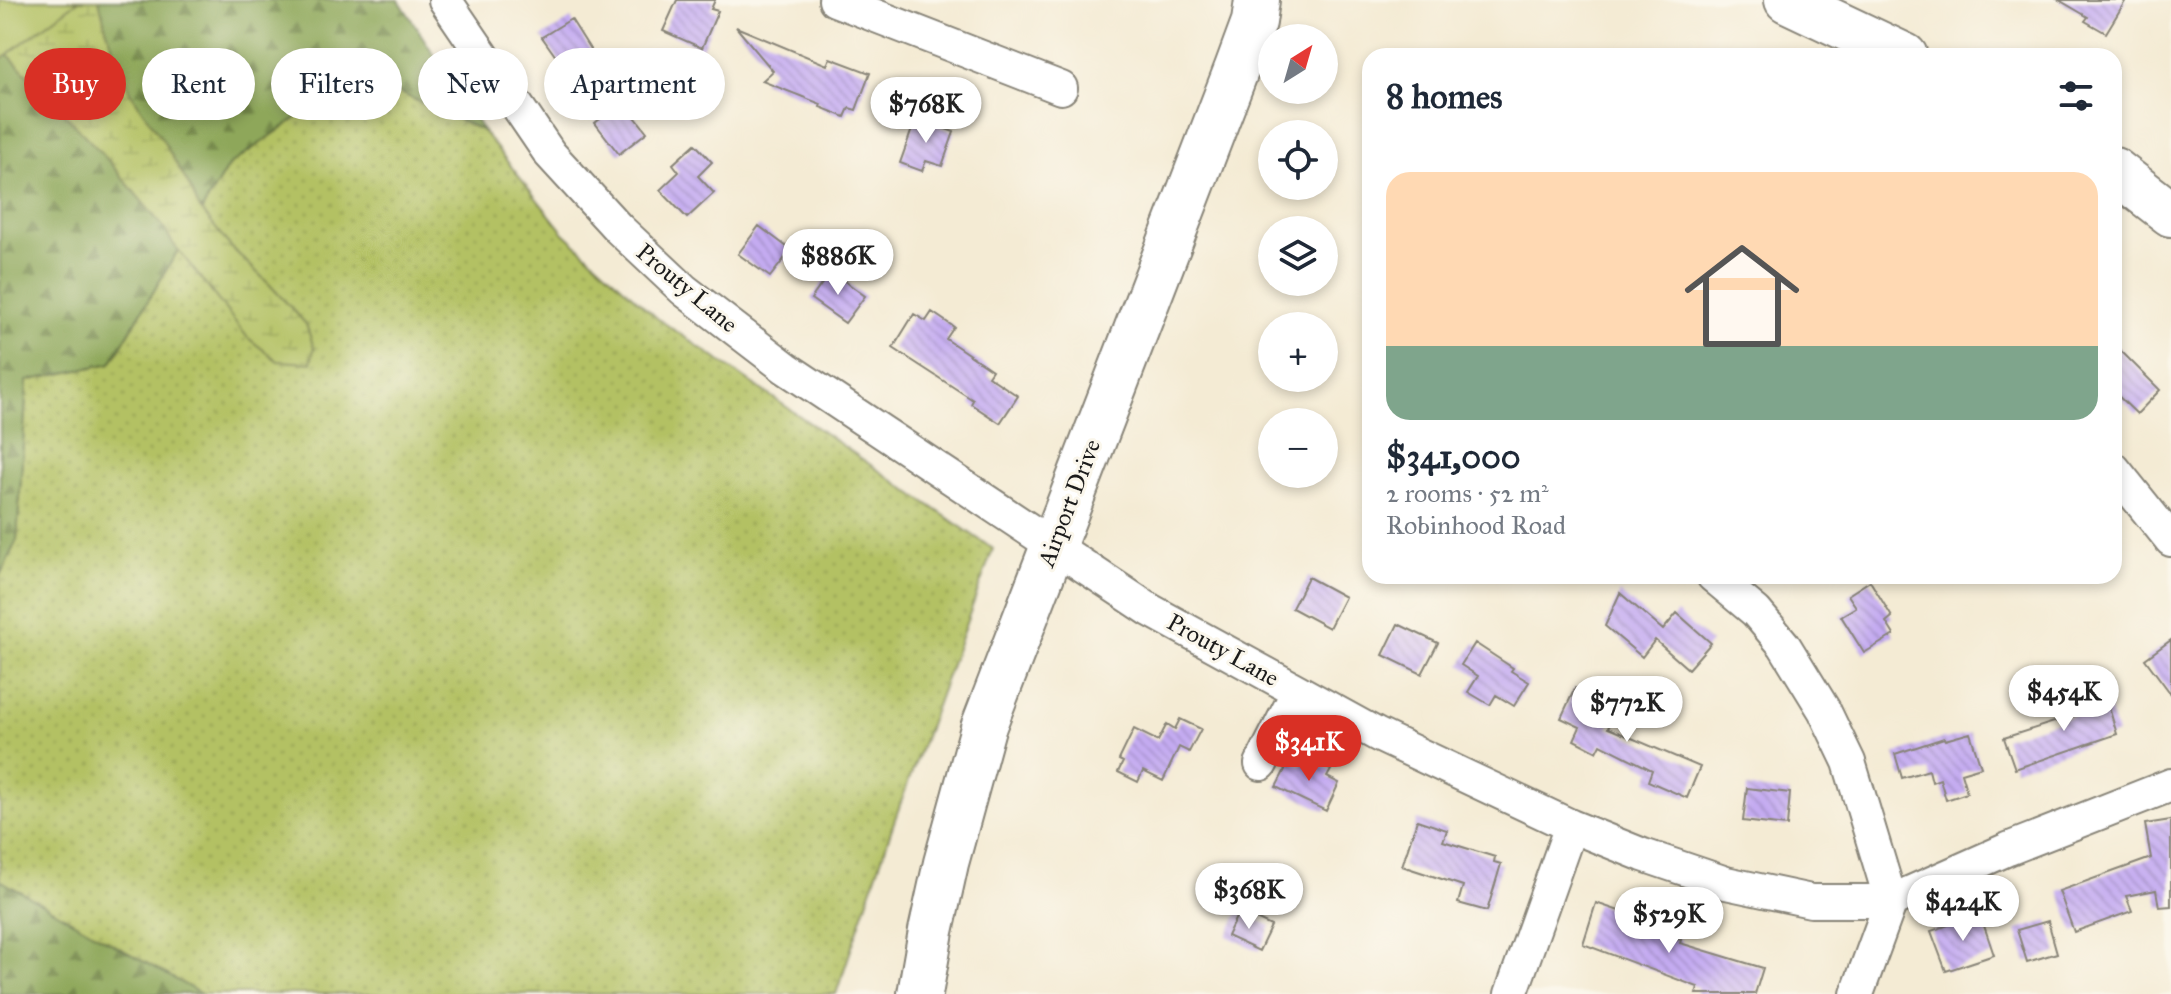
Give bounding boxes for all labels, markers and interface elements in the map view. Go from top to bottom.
north arrow [1258,24,1338,104]
map controls [1258,24,1338,488]
chip: Buy [24,48,126,120]
chip: Rent [142,48,255,120]
chip: Filters [271,48,402,120]
chip: New [418,48,528,120]
chip: Apartment [544,48,725,120]
icon: filters [2054,74,2098,118]
text: 8 homes [1386,76,1502,117]
pin: $768K [870,77,982,145]
text: $768K [889,87,964,119]
button: locate [1258,120,1338,200]
button: layers [1258,216,1338,296]
icon: home [1670,224,1814,368]
pin: $886K [782,229,894,297]
street label: Prouty Lane [630,237,744,339]
text: $886K [800,239,876,271]
button: + [1258,312,1338,392]
button: − [1258,408,1338,488]
street label: Airport Drive [1031,435,1107,572]
text: $341,000 [1386,436,1521,477]
text: 2 rooms · 52 m² [1386,477,1549,509]
text: Robinhood Road [1386,509,1566,541]
street label: Prouty Lane [1162,607,1284,693]
pin: $454K [2008,665,2120,733]
text: $454K [2027,675,2101,707]
pin: $772K [1571,676,1683,744]
text: $772K [1590,686,1664,718]
pin: $341K [1253,715,1365,783]
text: $341K [1274,725,1344,757]
pin: $368K [1193,863,1305,931]
text: $368K [1213,873,1285,905]
pin: $424K [1907,875,2019,943]
text: $424K [1925,885,2001,917]
pin: $529K [1613,887,1725,955]
text: $529K [1633,897,1705,929]

